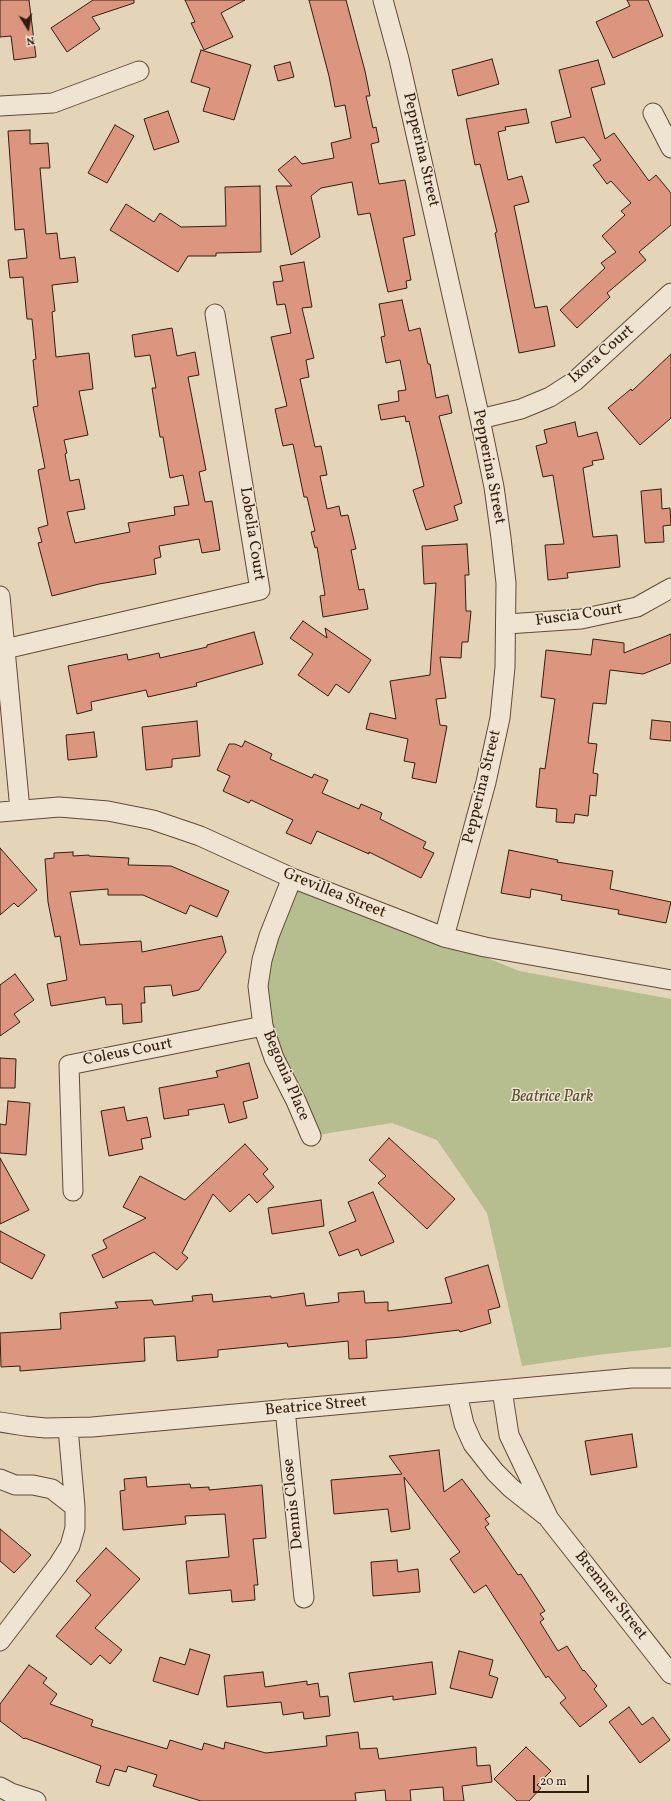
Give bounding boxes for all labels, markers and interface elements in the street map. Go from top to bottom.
north arrow [8,8,48,48]
text: N [25,32,36,48]
street label: Pepperina Street [398,91,442,209]
street label: Ixora Court [565,321,639,389]
street label: Pepperina Street [467,408,509,526]
street label: Lobelia Court [234,486,268,582]
street label: Fuscia Court [534,600,624,632]
street label: Pepperina Street [460,728,506,846]
street label: Grevillea Street [280,865,388,923]
street label: Begonia Place [257,1028,313,1124]
street label: Coleus Court [82,1035,174,1071]
park label: Beatrice Park [511,1088,593,1108]
street label: Beatrice Street [264,1393,368,1421]
street label: Dennis Close [280,1458,308,1550]
street label: Bremner Street [569,1548,651,1644]
scale bar [535,1767,591,1793]
text: 20 m [540,1774,567,1790]

